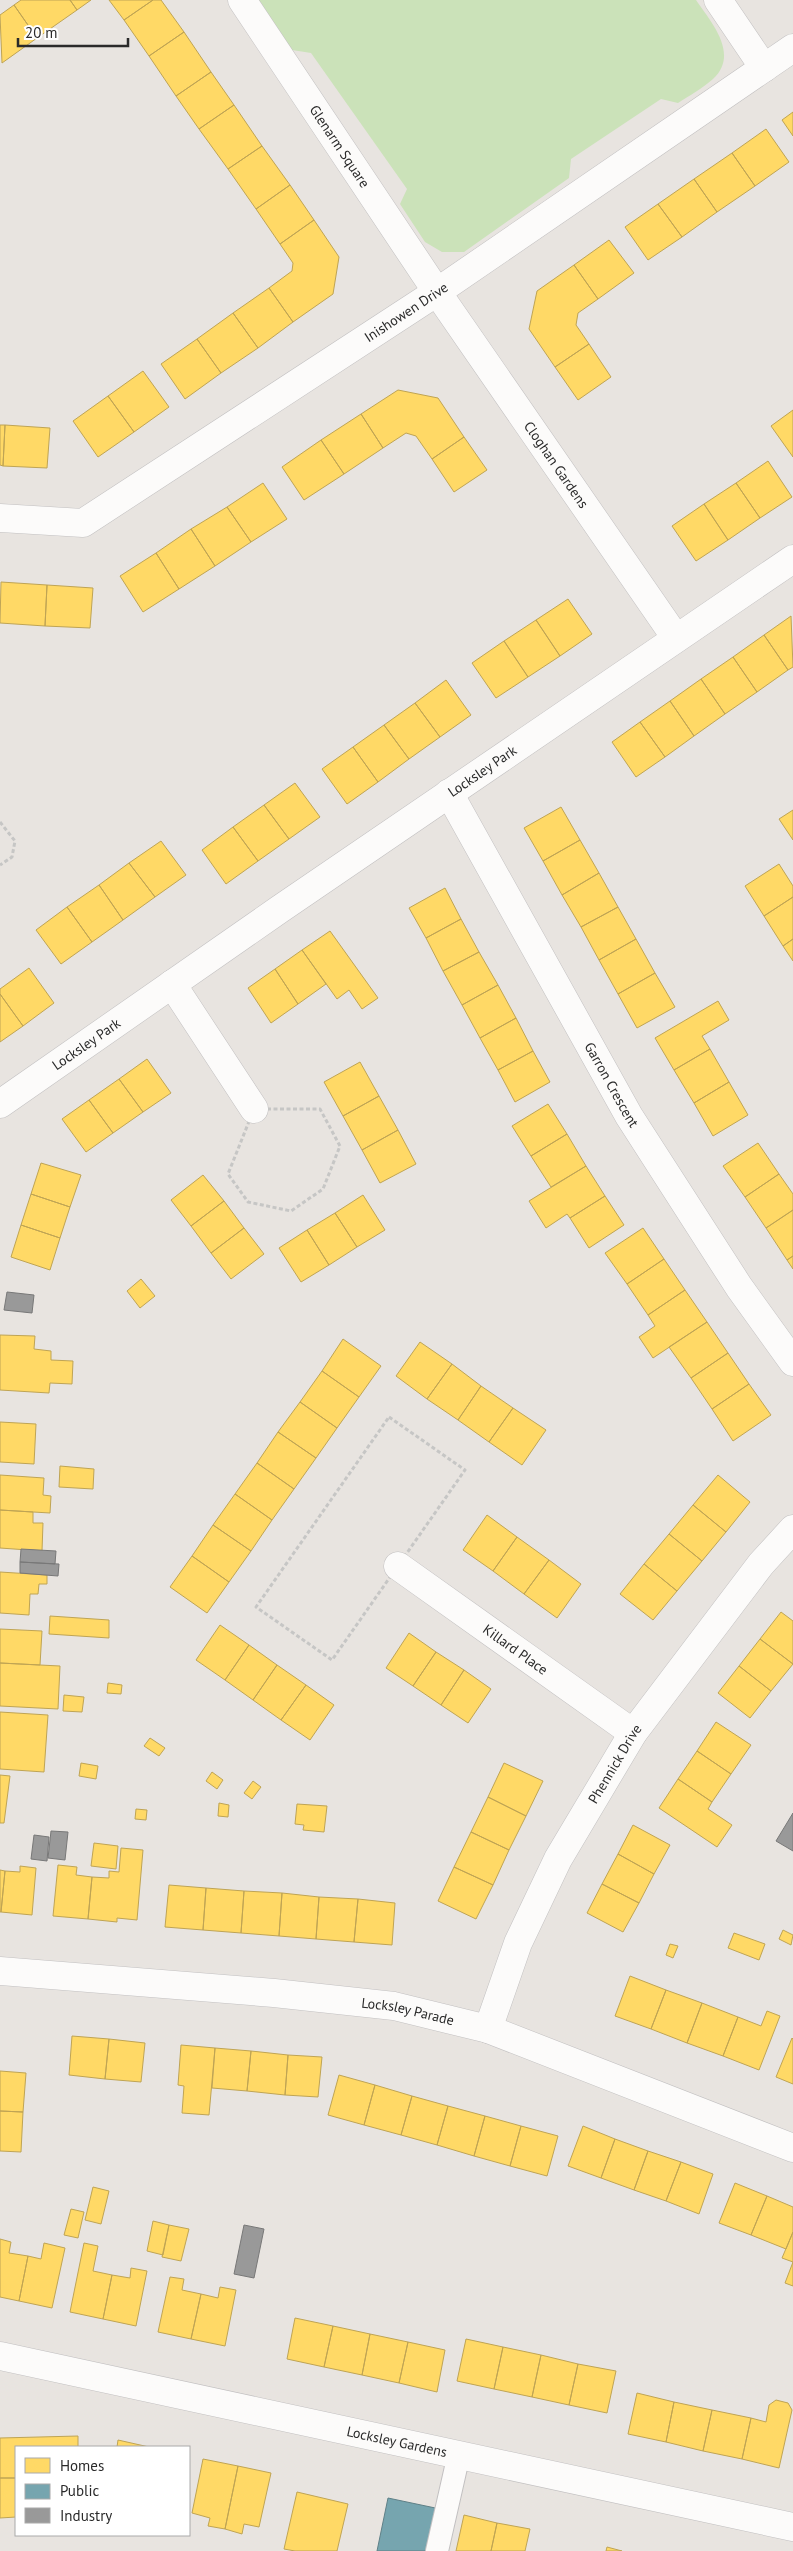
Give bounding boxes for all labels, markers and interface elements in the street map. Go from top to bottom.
scale bar [18,15,128,47]
text: 20 m [25,23,58,42]
street label: Glenarm Square [306,102,374,191]
street label: Inishowen Drive [361,278,452,346]
street label: Cloghan Gardens [520,418,593,512]
street label: Locksley Park [444,741,520,801]
street label: Locksley Park [48,1014,124,1074]
street label: Garron Crescent [581,1039,643,1131]
street label: Killard Place [479,1620,551,1679]
street label: Phennick Drive [584,1720,646,1807]
street label: Locksley Parade [361,1994,456,2029]
street label: Locksley Gardens [345,2422,449,2461]
legend [15,2446,190,2536]
text: Homes [60,2456,104,2475]
text: Public [60,2481,99,2500]
text: Industry [60,2506,112,2525]

